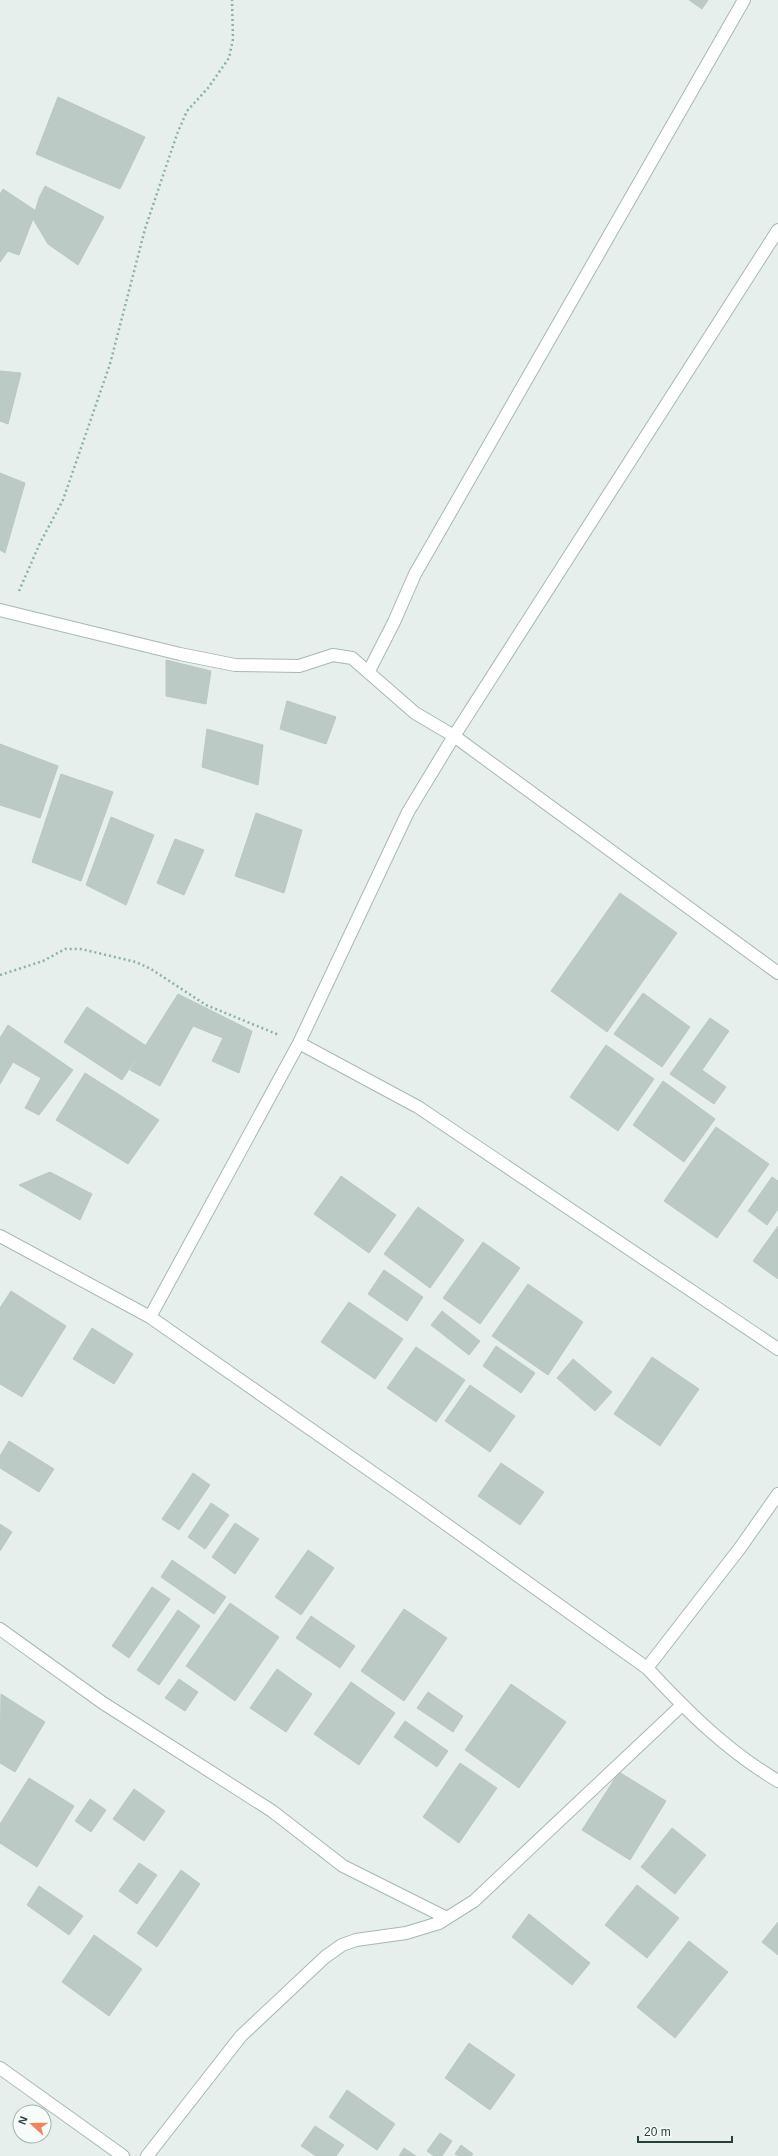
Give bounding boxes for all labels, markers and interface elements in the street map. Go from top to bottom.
north arrow [12,2104,52,2144]
text: N [16,2115,30,2126]
scale bar [638,2118,732,2144]
text: 20 m [644,2125,671,2139]

